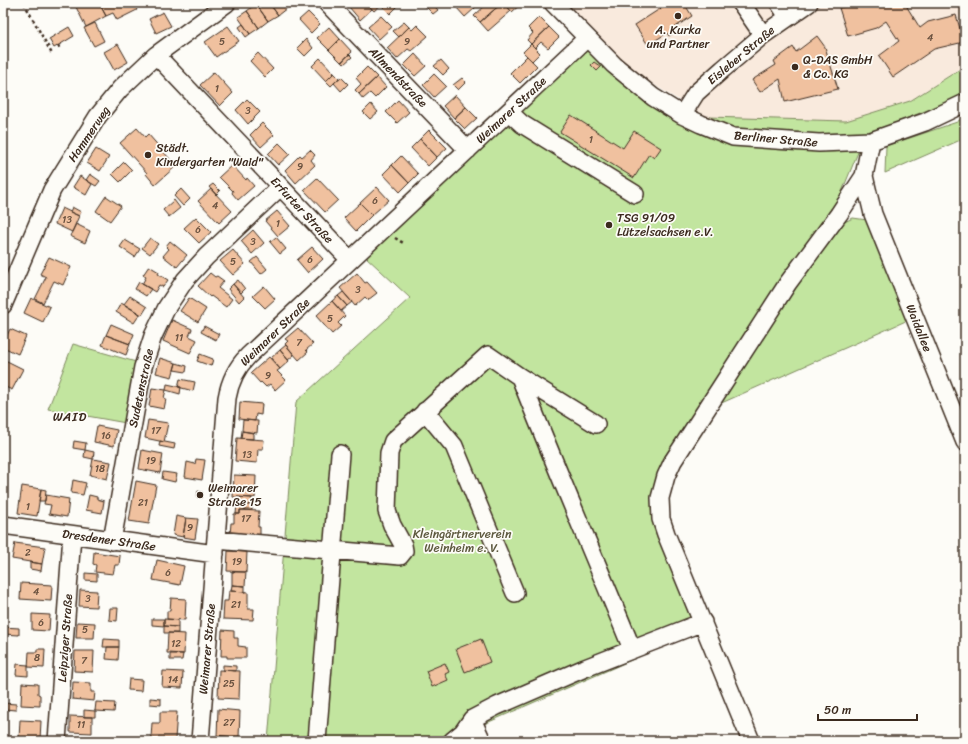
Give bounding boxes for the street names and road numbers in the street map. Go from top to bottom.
street label: Eisleber Straße [702,20,780,90]
street label: Allmendstraße [362,41,433,113]
street label: Weimarer Straße [470,71,552,149]
street label: Hammerweg [62,101,116,167]
street label: Berliner Straße [733,124,819,154]
street label: Erfurter Straße [265,171,339,249]
street label: Weimarer Straße [235,292,315,371]
street label: Waidallee [899,301,939,355]
street label: Sudetenstraße [122,347,160,429]
street label: Dresdener Straße [61,523,157,557]
street label: Leipziger Straße [51,593,79,683]
street label: Weimarer Straße [192,603,222,695]

